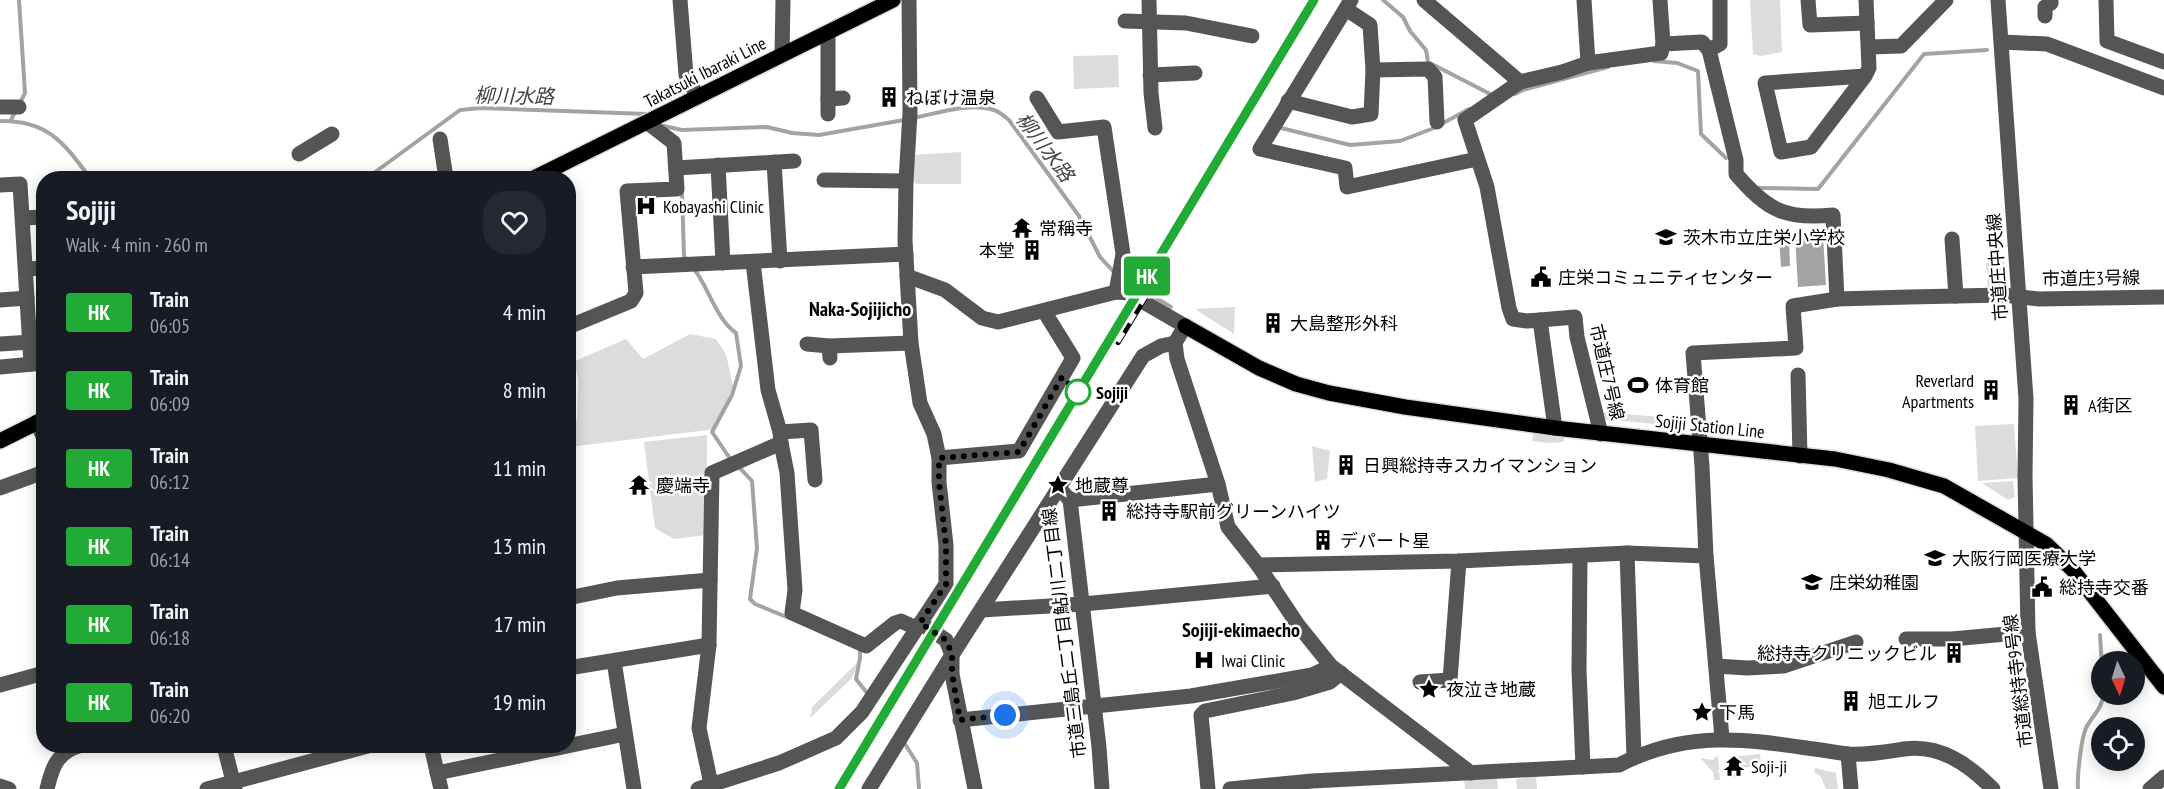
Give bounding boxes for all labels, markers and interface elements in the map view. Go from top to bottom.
street label: Takatsuki Ibaraki Line [640,31,770,113]
water label: 柳川水路 [474,82,556,110]
building icon: ねぼけ温泉 [877,85,901,109]
place label: ねぼけ温泉 [906,86,996,109]
water label: 柳川水路 [1011,107,1081,188]
text: Sojiji [66,191,116,228]
button: heart [483,191,546,254]
hospital icon: Kobayashi Clinic [634,194,658,218]
place label: Kobayashi Clinic [663,195,765,218]
street label: 市道庄中央線 [1982,212,2012,322]
temple icon: 常稱寺 [1010,216,1034,240]
place label: 常稱寺 [1039,217,1093,240]
school or university icon: 茨木市立庄栄小学校 [1654,225,1678,249]
place label: 茨木市立庄栄小学校 [1683,226,1845,249]
text: Walk · 4 min · 260 m [66,232,208,258]
building icon: 本堂 [1020,238,1044,262]
place label: 本堂 [979,239,1015,262]
line badge: HK [1120,256,1174,296]
text: HK [1136,263,1158,290]
public building icon: 庄栄コミュニティセンター [1529,265,1553,289]
place label: 庄栄コミュニティセンター [1558,266,1773,289]
street label: 市道庄3号線 [2042,266,2140,290]
text: Train [150,285,189,313]
district label: Naka-Sojijicho [809,296,911,322]
text: 4 min [503,298,546,326]
text: HK [88,299,110,326]
building icon: 大島整形外科 [1261,311,1285,335]
place label: 大島整形外科 [1290,312,1398,335]
text: 06:05 [150,313,190,339]
street label: 市道庄7号線 [1585,322,1629,422]
text: Train [150,363,189,391]
place label: Reverlard Apartments [1902,369,1974,413]
sports icon: 体育館 [1626,373,1650,397]
place label: 体育館 [1655,374,1709,397]
text: 8 min [503,376,546,404]
text: HK [88,377,110,404]
building icon: Reverlard Apartments [1979,378,2003,402]
marker: Sojiji [1065,379,1091,405]
place label: Sojiji [1096,381,1128,404]
text: 06:09 [150,391,190,417]
building icon: A街区 [2059,393,2083,417]
place label: A街区 [2088,394,2133,417]
street label: Sojiji Station Line [1654,409,1766,443]
text: Train [150,441,189,469]
building icon: 日興総持寺スカイマンション [1334,453,1358,477]
text: 11 min [493,454,546,482]
place label: 日興総持寺スカイマンション [1363,454,1597,477]
text: HK [88,455,110,482]
text: 06:12 [150,469,190,495]
temple icon: 慶端寺 [627,473,651,497]
place icon: 地蔵尊 [1046,473,1070,497]
place label: 慶端寺 [656,474,710,497]
place label: 地蔵尊 [1075,474,1129,497]
building icon: 総持寺駅前グリーンハイツ [1097,499,1121,523]
place label: 総持寺駅前グリーンハイツ [1126,500,1341,523]
street label: 市道三島丘二丁目鮎川二丁目線 [1037,507,1091,759]
text: Train [150,519,189,547]
building icon: デパート星 [1311,528,1335,552]
place label: デパート星 [1340,529,1430,552]
text: 13 min [493,532,546,560]
text: HK [88,533,110,560]
school or university icon: 大阪行岡医療大学 [1923,546,1947,570]
text: 06:14 [150,547,190,573]
place label: 大阪行岡医療大学 [1952,547,2096,570]
school or university icon: 庄栄幼稚園 [1800,570,1824,594]
place label: 庄栄幼稚園 [1829,571,1919,594]
public building icon: 総持寺交番 [2030,575,2054,599]
place label: 総持寺交番 [2059,576,2149,599]
text: Train [150,597,189,625]
text: 17 min [494,610,546,638]
text: HK [88,611,110,638]
street label: 市道総持寺9号線 [1998,613,2038,749]
district label: Sojiji-ekimaecho [1182,617,1300,643]
text: 06:18 [150,625,190,651]
building icon: 総持寺クリニックビル [1942,641,1966,665]
place label: 総持寺クリニックビル [1757,642,1937,665]
hospital icon: Iwai Clinic [1192,648,1216,672]
place label: Iwai Clinic [1221,649,1286,672]
north arrow [2091,651,2145,705]
map controls [2091,651,2145,771]
text: Train [150,675,189,703]
place icon: 夜泣き地蔵 [1417,677,1441,701]
place label: 夜泣き地蔵 [1446,678,1536,701]
text: 19 min [493,688,546,716]
text: HK [88,689,110,716]
building icon: 旭エルフ [1839,689,1863,713]
place label: 旭エルフ [1868,690,1940,713]
your location [990,700,1020,730]
place icon: 下馬 [1690,700,1714,724]
place label: 下馬 [1719,701,1755,724]
text: 06:20 [150,703,190,729]
button: locate [2091,717,2145,771]
temple icon: Soji-ji [1722,754,1746,778]
place label: Soji-ji [1751,755,1787,778]

